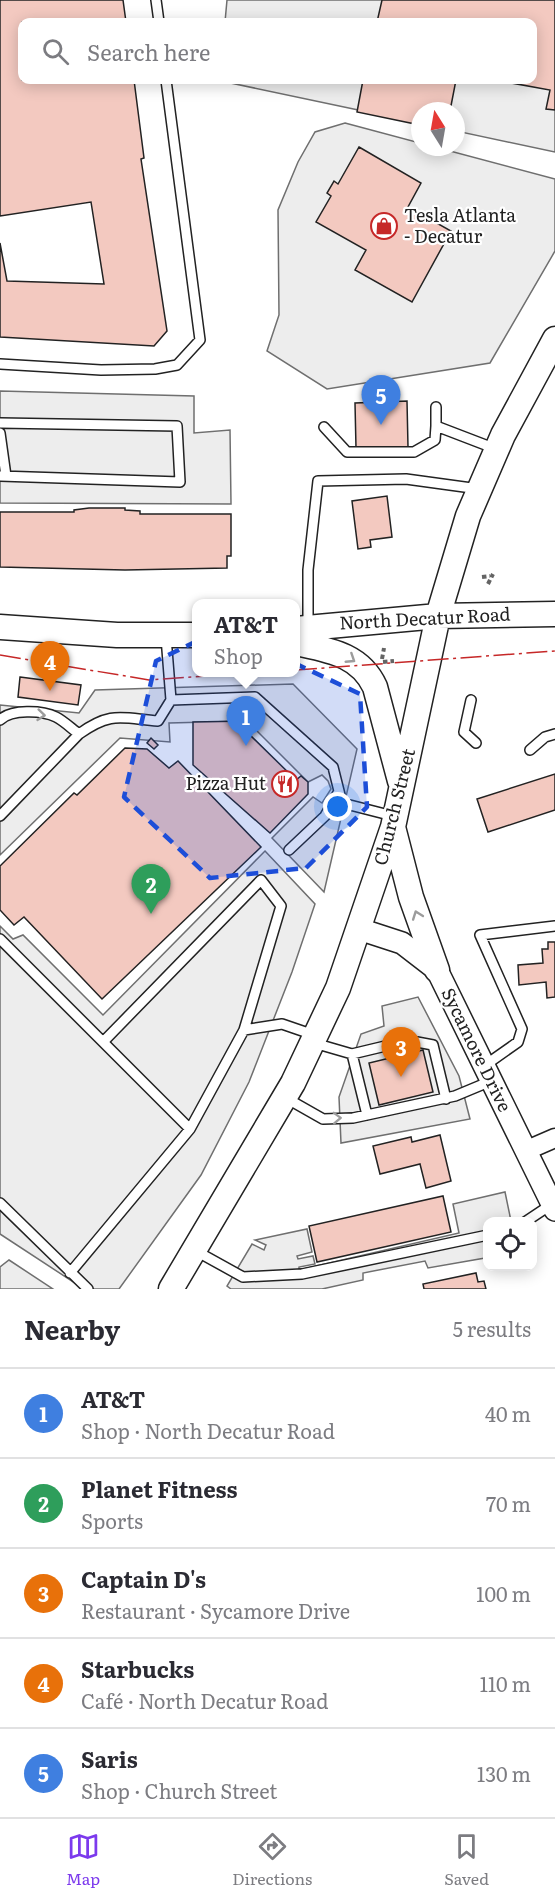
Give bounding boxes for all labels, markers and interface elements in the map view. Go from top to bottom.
search box [18,18,537,84]
icon: search [39,35,72,68]
text: Search here [87,35,210,68]
north arrow [411,102,465,156]
place label: Tesla Atlanta - Decatur [404,201,516,249]
shop icon: Tesla Atlanta - Decatur [369,211,399,241]
pin: 5 [362,376,400,425]
popup [192,599,300,677]
street label: North Decatur Road [339,600,511,635]
text: AT&T [214,607,278,640]
text: Shop [214,640,263,670]
pin: 4 [31,642,70,691]
one-way arrow [345,652,355,664]
pin: 1 [226,696,266,746]
one-way arrow [37,708,46,720]
street label: Church Street [366,745,421,868]
place label: Pizza Hut [185,769,267,796]
restaurant icon: Pizza Hut [270,769,300,799]
your location [323,792,352,821]
pin: 2 [132,864,170,914]
one-way arrow [412,910,425,921]
street label: Sycamore Drive [436,983,519,1116]
pin: 3 [382,1028,420,1077]
one-way arrow [333,1112,342,1125]
map controls [483,1217,537,1271]
button: locate [483,1217,537,1271]
text: Nearby [24,1309,120,1348]
text: 5 results [453,1313,531,1343]
text: AT&T [81,1382,145,1415]
text: 1 [39,1398,48,1428]
text: 40 m [485,1398,531,1428]
text: Shop · North Decatur Road [81,1415,335,1445]
text: Planet Fitness [81,1472,237,1505]
text: 2 [38,1488,49,1518]
text: 70 m [486,1488,531,1518]
text: Sports [81,1505,143,1535]
text: Captain D's [81,1562,206,1595]
text: 3 [38,1578,49,1608]
text: 100 m [476,1578,531,1608]
text: Restaurant · Sycamore Drive [81,1595,350,1625]
text: Starbucks [81,1652,194,1685]
text: 4 [37,1668,50,1698]
text: 110 m [480,1668,531,1698]
text: Café · North Decatur Road [81,1685,329,1715]
text: Saris [81,1742,138,1775]
text: 5 [38,1758,49,1788]
text: 130 m [477,1758,531,1788]
text: Shop · Church Street [81,1775,277,1805]
tab: Map [66,1830,100,1890]
tab: Directions [232,1830,312,1890]
tab: Saved [444,1830,489,1890]

